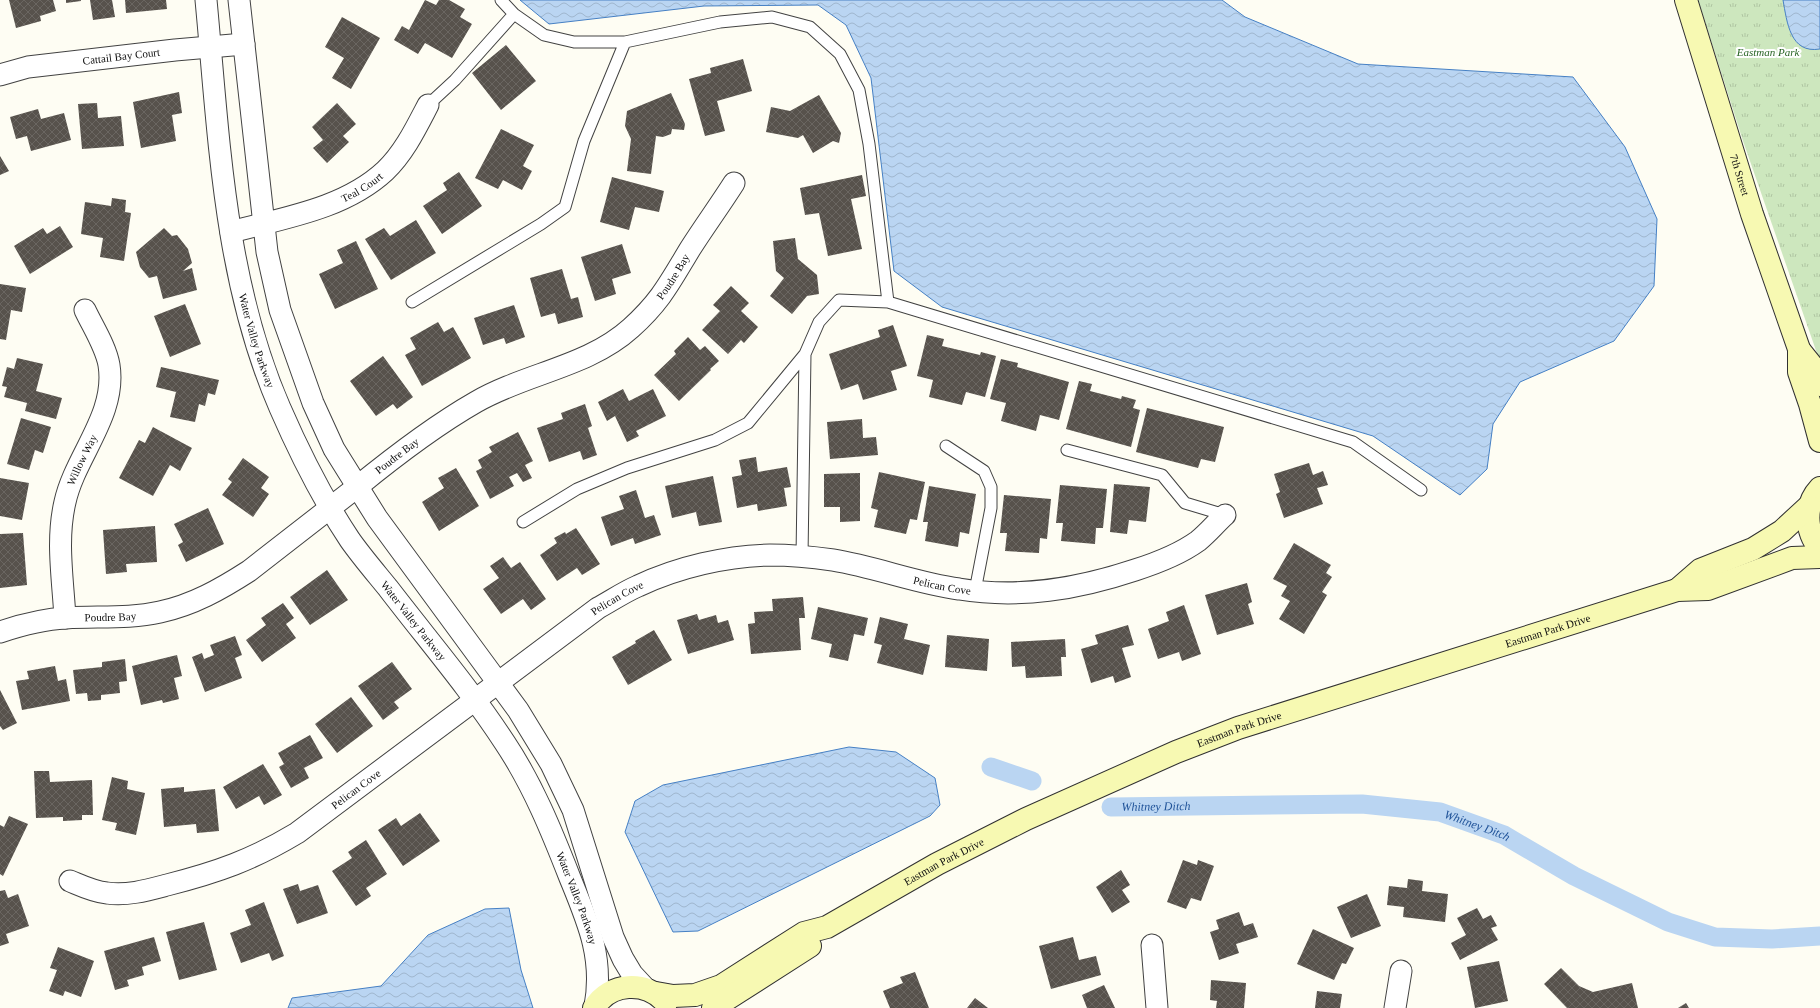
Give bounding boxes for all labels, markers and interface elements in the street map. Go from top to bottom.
street label: Cattail Bay Court [82,46,161,67]
park label: Eastman Park [1736,46,1800,58]
street label: 7th Street [1728,153,1752,197]
street label: Teal Court [339,170,385,205]
street label: Poudre Bay [654,251,692,302]
street label: Water Valley Parkway [237,292,277,390]
street label: Willow Way [65,432,99,487]
street label: Poudre Bay [373,435,421,476]
street label: Pelican Cove [912,574,972,597]
street label: Water Valley Parkway [379,578,449,663]
street label: Pelican Cove [588,578,645,617]
street label: Poudre Bay [84,610,137,623]
street label: Eastman Park Drive [1504,612,1592,650]
street label: Eastman Park Drive [1195,709,1283,749]
street label: Pelican Cove [329,767,383,811]
water label: Whitney Ditch [1121,799,1191,814]
water label: Whitney Ditch [1442,807,1513,844]
street label: Eastman Park Drive [902,835,986,888]
street label: Water Valley Parkway [554,850,599,946]

